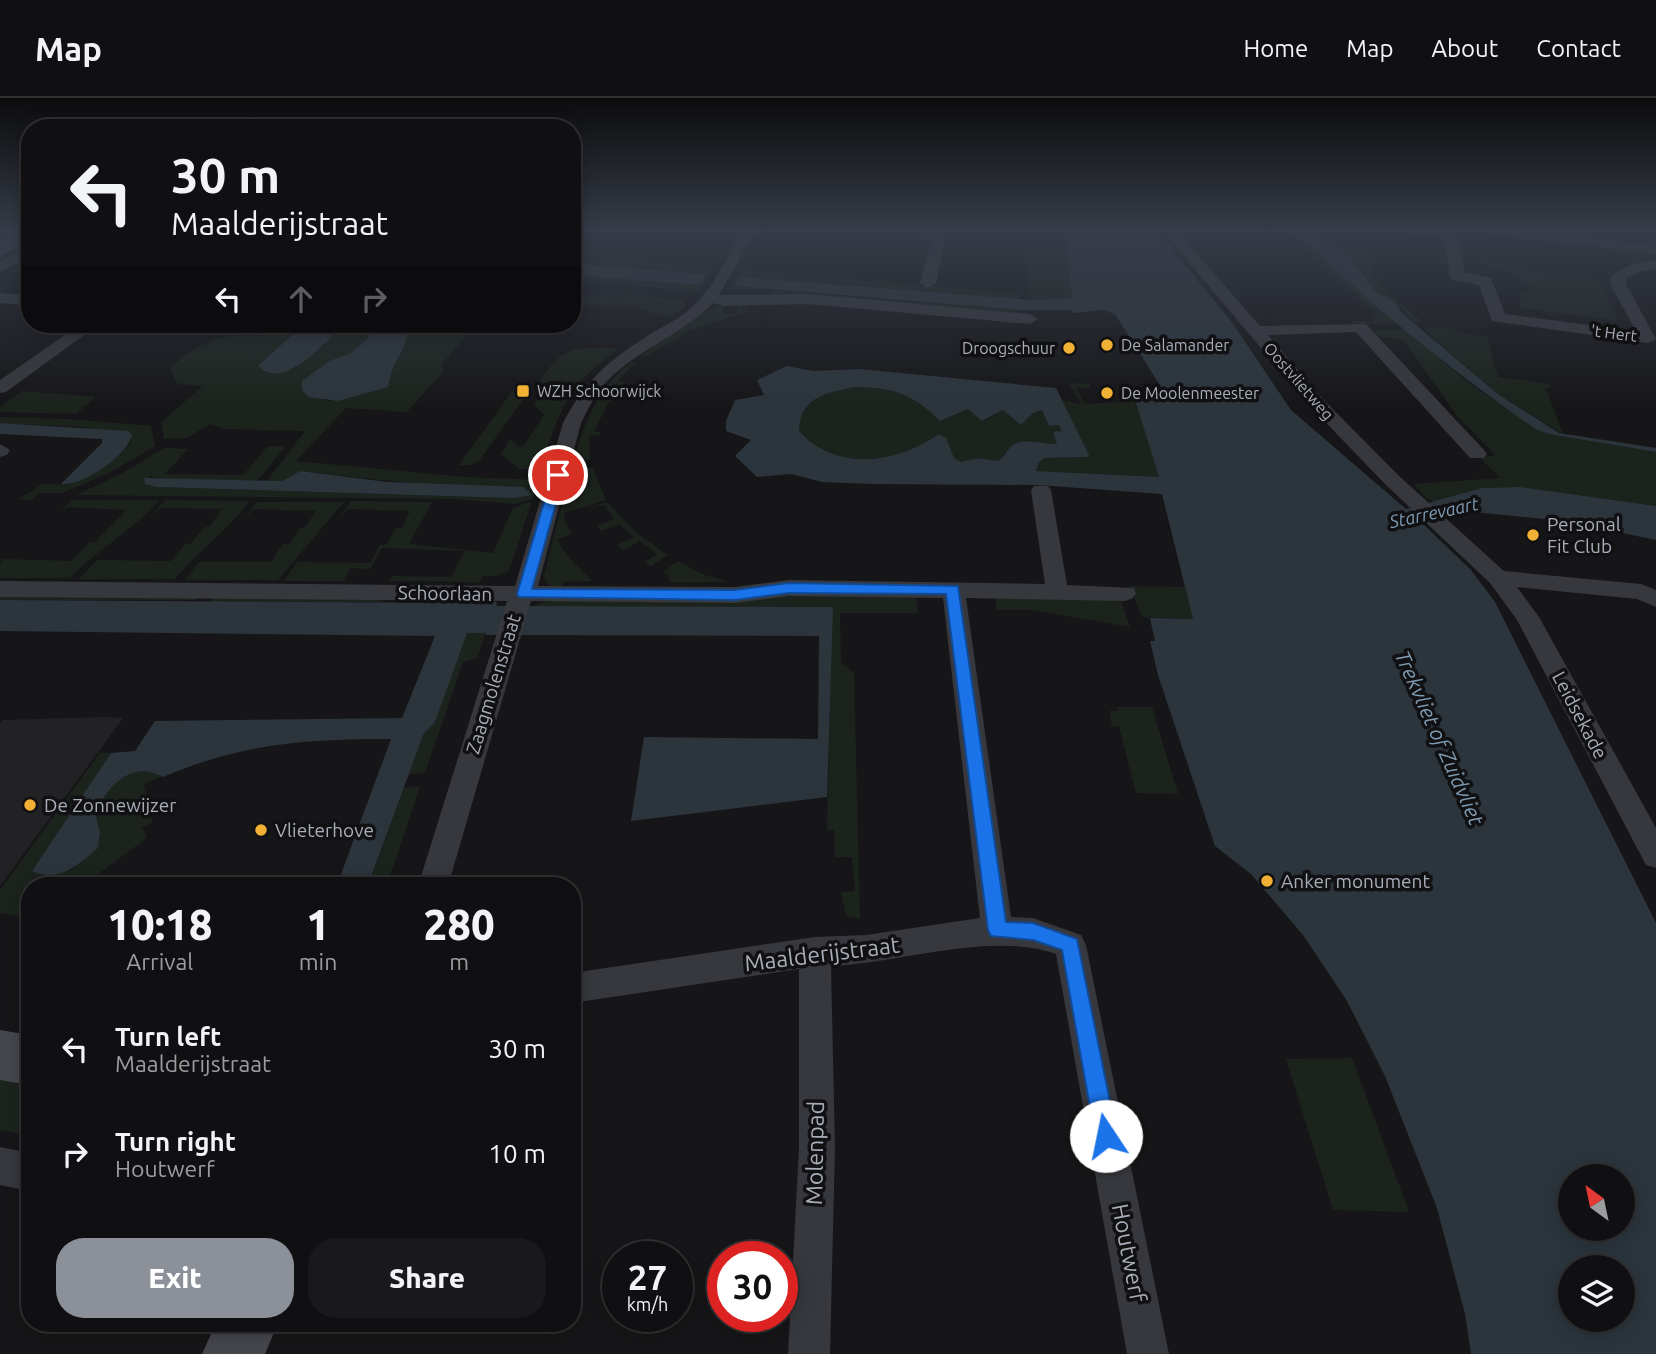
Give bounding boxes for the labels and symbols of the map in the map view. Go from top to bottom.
street label: 't Hert [1590,321,1639,345]
place label: De Salamander [1121,336,1229,354]
marker: De Salamander [1099,337,1115,353]
place label: Droogschuur [962,339,1055,357]
street label: Oostvlietweg [1261,339,1337,423]
marker: Droogschuur [1061,340,1077,356]
place label: WZH Schoorwijck [537,382,661,400]
marker: WZH Schoorwijck [515,383,531,399]
place label: De Moolenmeester [1121,384,1259,402]
marker: De Moolenmeester [1099,385,1115,401]
pin [528,445,588,505]
water label: Starrevaart [1386,493,1481,531]
place label: Personal Fit Club [1547,513,1621,557]
marker: Personal Fit Club [1525,527,1541,543]
street label: Schoorlaan [398,581,492,605]
street label: Zaagmolenstraat [461,611,525,757]
water label: Trekvliet of Zuidvliet [1391,647,1490,829]
street label: Leidsekade [1548,668,1612,762]
place label: De Zonnewijzer [44,794,176,816]
marker: De Zonnewijzer [22,797,38,813]
place label: Vlieterhove [275,819,374,841]
marker: Vlieterhove [253,822,269,838]
place label: Anker monument [1281,870,1430,892]
marker: Anker monument [1259,873,1275,889]
street label: Maalderijstraat [743,932,901,975]
position arrow [1069,1099,1143,1173]
street label: Molenpad [801,1101,828,1205]
north arrow [1558,1164,1634,1241]
street label: Houtwerf [1108,1202,1151,1304]
speed limit sign: 30 [707,1241,798,1332]

